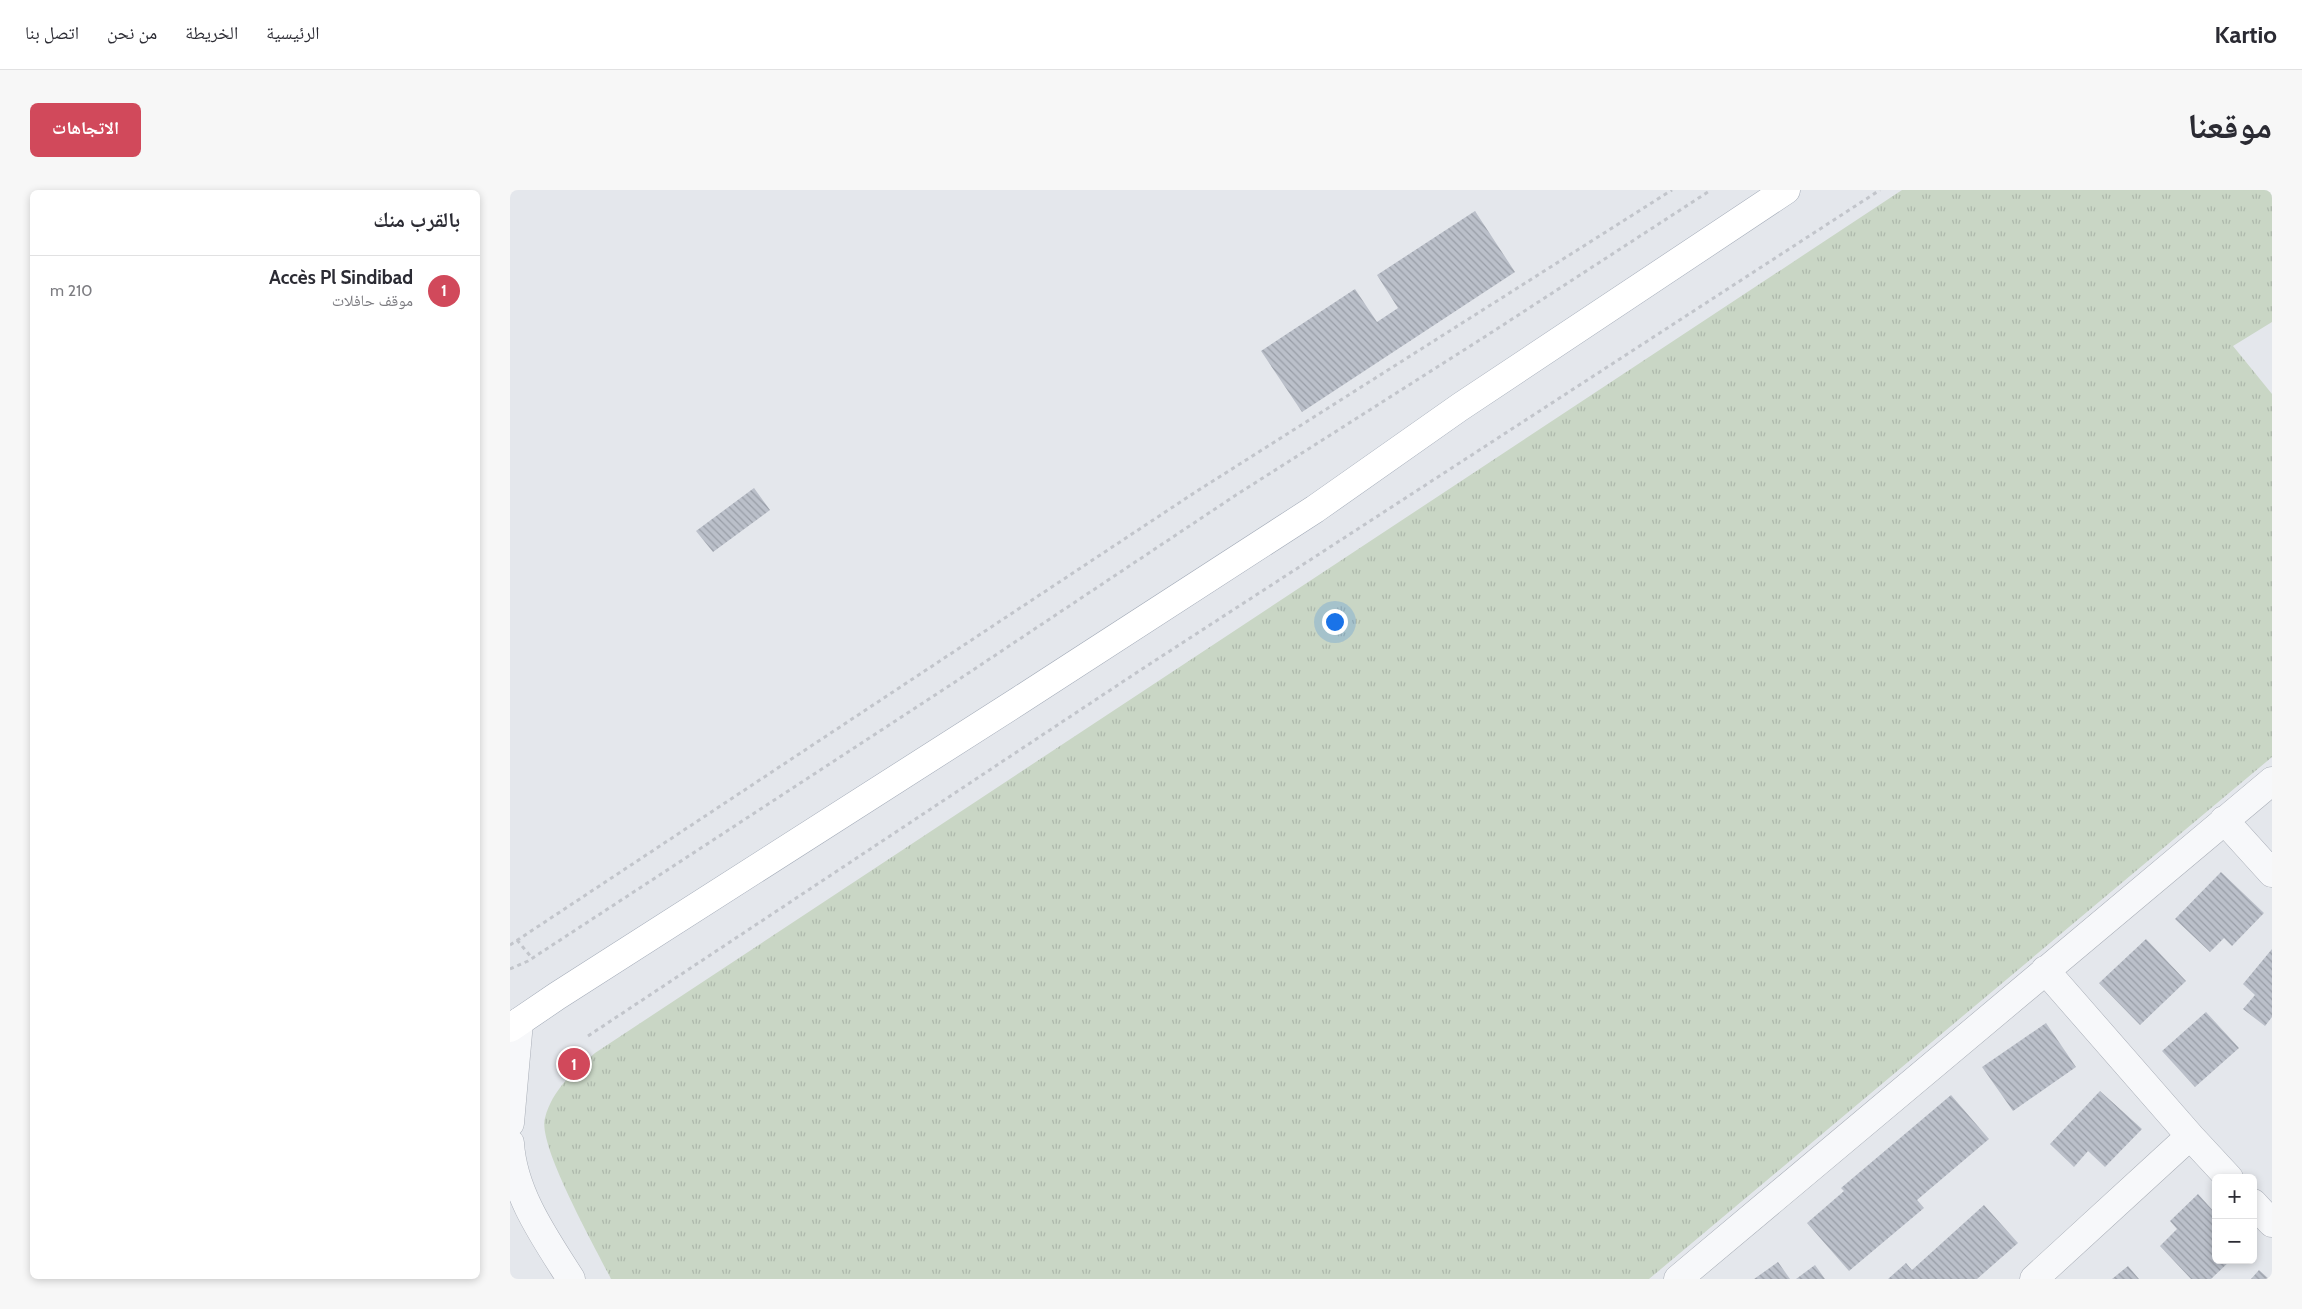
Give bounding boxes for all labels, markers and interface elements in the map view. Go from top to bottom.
text: Kartio [2215,20,2277,49]
text: اتصل بنا [25,22,79,44]
text: من نحن [107,22,157,44]
text: الخريطة [185,22,238,44]
text: الرئيسية [266,22,320,44]
button: الاتجاهات [30,103,141,157]
text: موقعنا [2187,104,2272,147]
text: بالقرب منك [373,207,460,232]
text: Accès Pl Sindibad [269,266,413,289]
text: 210 m [50,281,92,300]
text: 1 [441,281,447,300]
text: موقف حافلات [332,291,413,310]
your location [1322,609,1348,635]
pin: 1 [558,1045,590,1083]
map controls [2212,1174,2257,1264]
button: + [2212,1174,2257,1219]
button: − [2212,1219,2257,1264]

